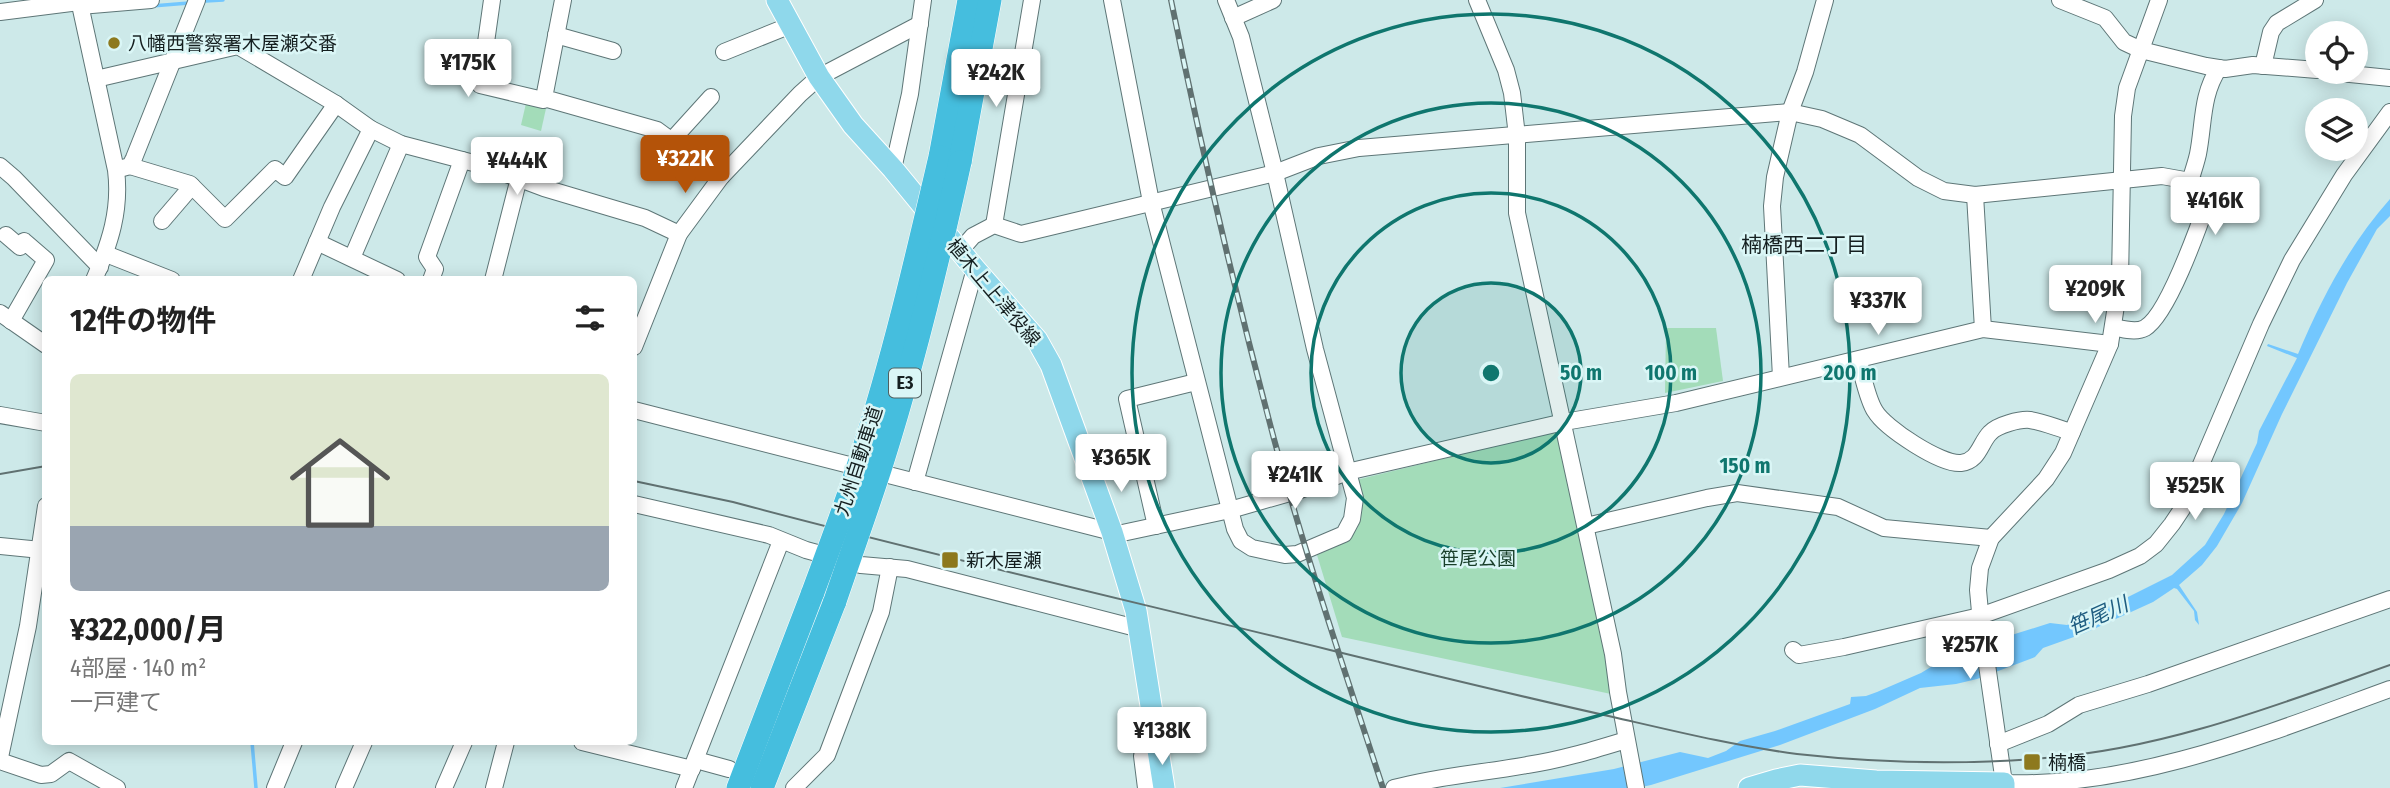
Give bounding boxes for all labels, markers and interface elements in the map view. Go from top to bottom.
map controls [2305,21,2368,161]
button: locate [2305,21,2368,84]
place label: 八幡西警察署木屋瀬交番 [128,32,337,55]
marker: 八幡西警察署木屋瀬交番 [106,35,122,51]
pin: ¥175K [419,40,517,99]
text: ¥175K [440,48,496,76]
pin: ¥242K [947,50,1045,109]
text: ¥242K [967,58,1025,86]
button: layers [2305,98,2368,161]
pin: ¥322K [636,136,734,195]
pin: ¥444K [468,138,566,197]
text: ¥322K [656,144,714,172]
text: ¥444K [487,146,547,174]
pin: ¥416K [2166,177,2264,237]
text: ¥416K [2187,186,2243,214]
district label: 楠橋西二丁目 [1741,232,1867,258]
street label: 植木上上津役線 [942,234,1045,351]
pin: ¥209K [2046,266,2144,325]
text: ¥209K [2065,274,2125,302]
pin: ¥337K [1829,278,1927,337]
text: ¥337K [1850,286,1906,314]
icon: filters [571,299,609,337]
text: 12件の物件 [70,303,217,339]
text: 50 m [1560,360,1602,386]
text: 100 m [1645,360,1697,386]
text: 200 m [1822,360,1877,386]
centre of rings [1479,361,1503,385]
road number: E3 [889,368,921,398]
street label: 九州自動車道 [830,403,887,519]
icon: home [277,420,403,546]
pin: ¥365K [1072,434,1170,494]
text: ¥365K [1091,443,1151,471]
pin: ¥241K [1246,452,1344,511]
text: 150 m [1719,453,1771,479]
text: ¥241K [1267,460,1323,488]
pin: ¥525K [2146,462,2244,522]
text: ¥525K [2166,471,2224,499]
park label: 笹尾公園 [1440,547,1516,570]
place label: 新木屋瀬 [966,549,1042,572]
marker: 新木屋瀬 [940,550,960,570]
water label: 笹尾川 [2064,590,2134,641]
text: ¥322,000/月 [70,612,226,648]
pin: ¥257K [1921,622,2019,681]
text: ¥257K [1942,630,1998,658]
text: 4部屋 · 140 m² [70,654,206,682]
text: 一戸建て [70,688,162,716]
pin: ¥138K [1113,708,1211,767]
text: ¥138K [1133,716,1191,744]
place label: 楠橋 [2048,751,2086,774]
marker: 楠橋 [2022,752,2042,772]

